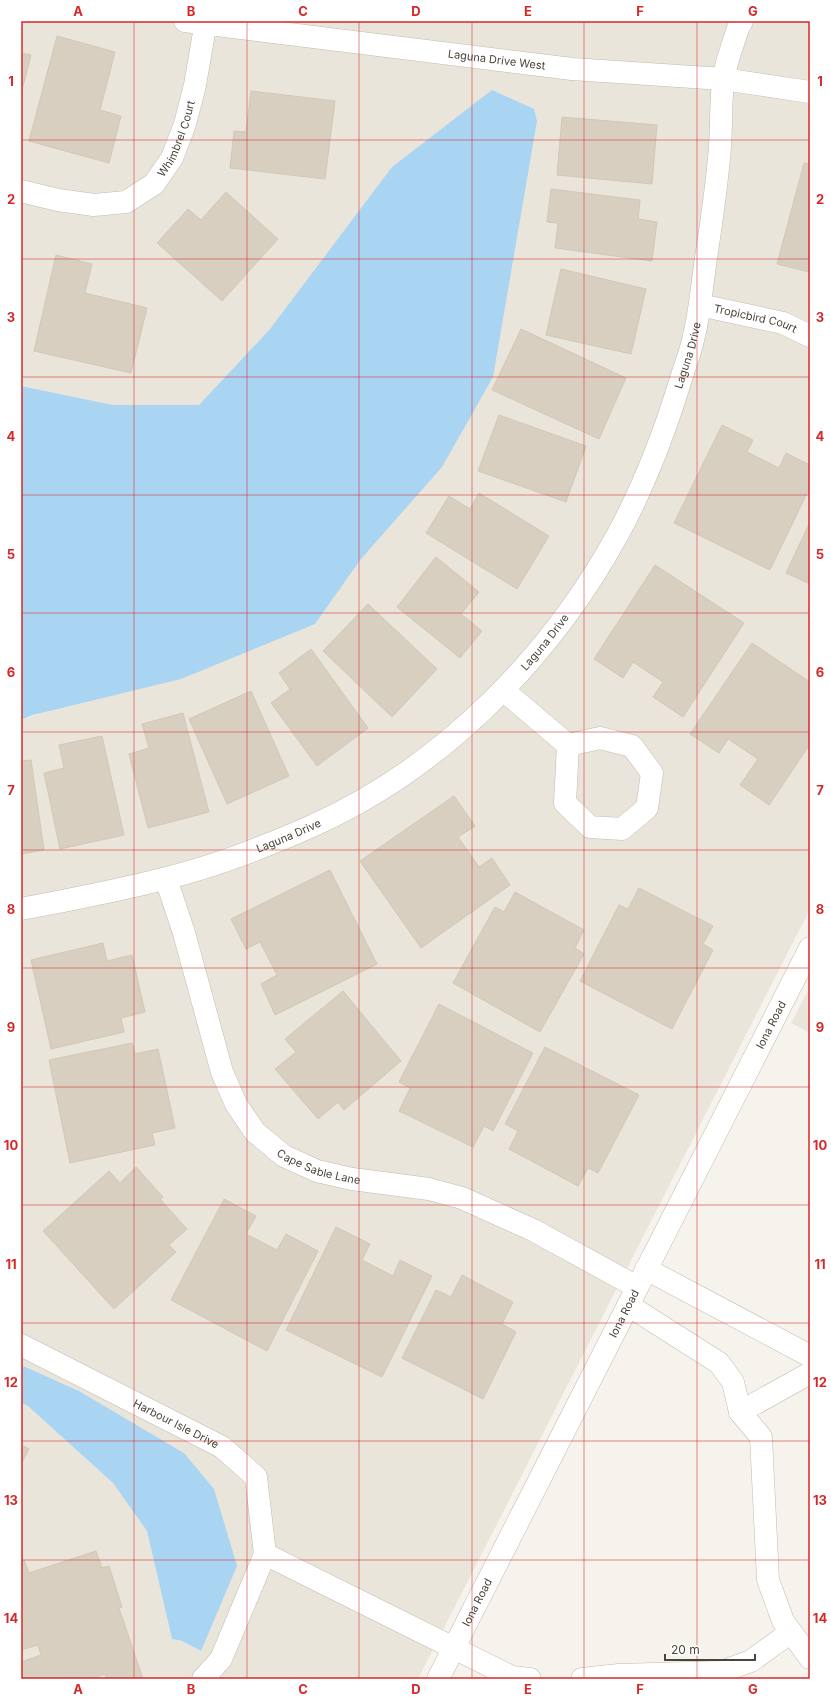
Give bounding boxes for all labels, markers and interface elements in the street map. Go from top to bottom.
text: A [73,3,83,19]
text: B [187,3,196,19]
text: C [298,3,308,19]
text: D [411,3,421,19]
text: E [524,3,532,19]
text: F [636,3,644,19]
text: G [748,3,758,19]
street label: Laguna Drive West [447,47,547,73]
text: 1 [8,73,14,89]
text: 1 [817,73,823,89]
street label: Whimbrel Court [154,99,198,180]
text: 2 [7,191,15,207]
text: 2 [816,191,824,207]
street label: Tropicbird Court [713,301,800,336]
text: 3 [7,309,15,325]
text: 3 [816,309,824,325]
street label: Laguna Drive [671,321,704,390]
text: 4 [7,428,16,444]
text: 4 [816,428,825,444]
text: 5 [7,546,15,562]
text: 5 [816,546,824,562]
street label: Laguna Drive [518,611,572,673]
text: 6 [7,664,15,680]
text: 6 [816,664,824,680]
text: 7 [7,782,15,798]
text: 7 [816,782,824,798]
street label: Laguna Drive [254,816,323,856]
text: 8 [7,901,15,917]
text: 8 [816,901,824,917]
street label: Iona Road [753,999,789,1051]
text: 9 [7,1019,15,1035]
text: 9 [816,1019,824,1035]
text: 10 [4,1137,18,1153]
text: 10 [813,1137,827,1153]
street label: Cape Sable Lane [274,1146,361,1187]
text: 11 [5,1256,17,1272]
text: 11 [814,1256,826,1272]
street label: Iona Road [606,1287,642,1340]
text: 12 [4,1374,18,1390]
text: 12 [813,1374,827,1390]
street label: Harbour Isle Drive [131,1396,221,1451]
text: 13 [4,1492,18,1508]
text: 13 [813,1492,827,1508]
street label: Iona Road [459,1576,495,1629]
text: 14 [4,1610,18,1626]
text: 14 [813,1610,827,1626]
scale bar [665,1636,755,1662]
text: 20 m [671,1642,700,1657]
text: A [73,1681,83,1697]
text: B [187,1681,196,1697]
text: C [298,1681,308,1697]
text: D [411,1681,421,1697]
text: E [524,1681,532,1697]
text: F [636,1681,644,1697]
text: G [748,1681,758,1697]

